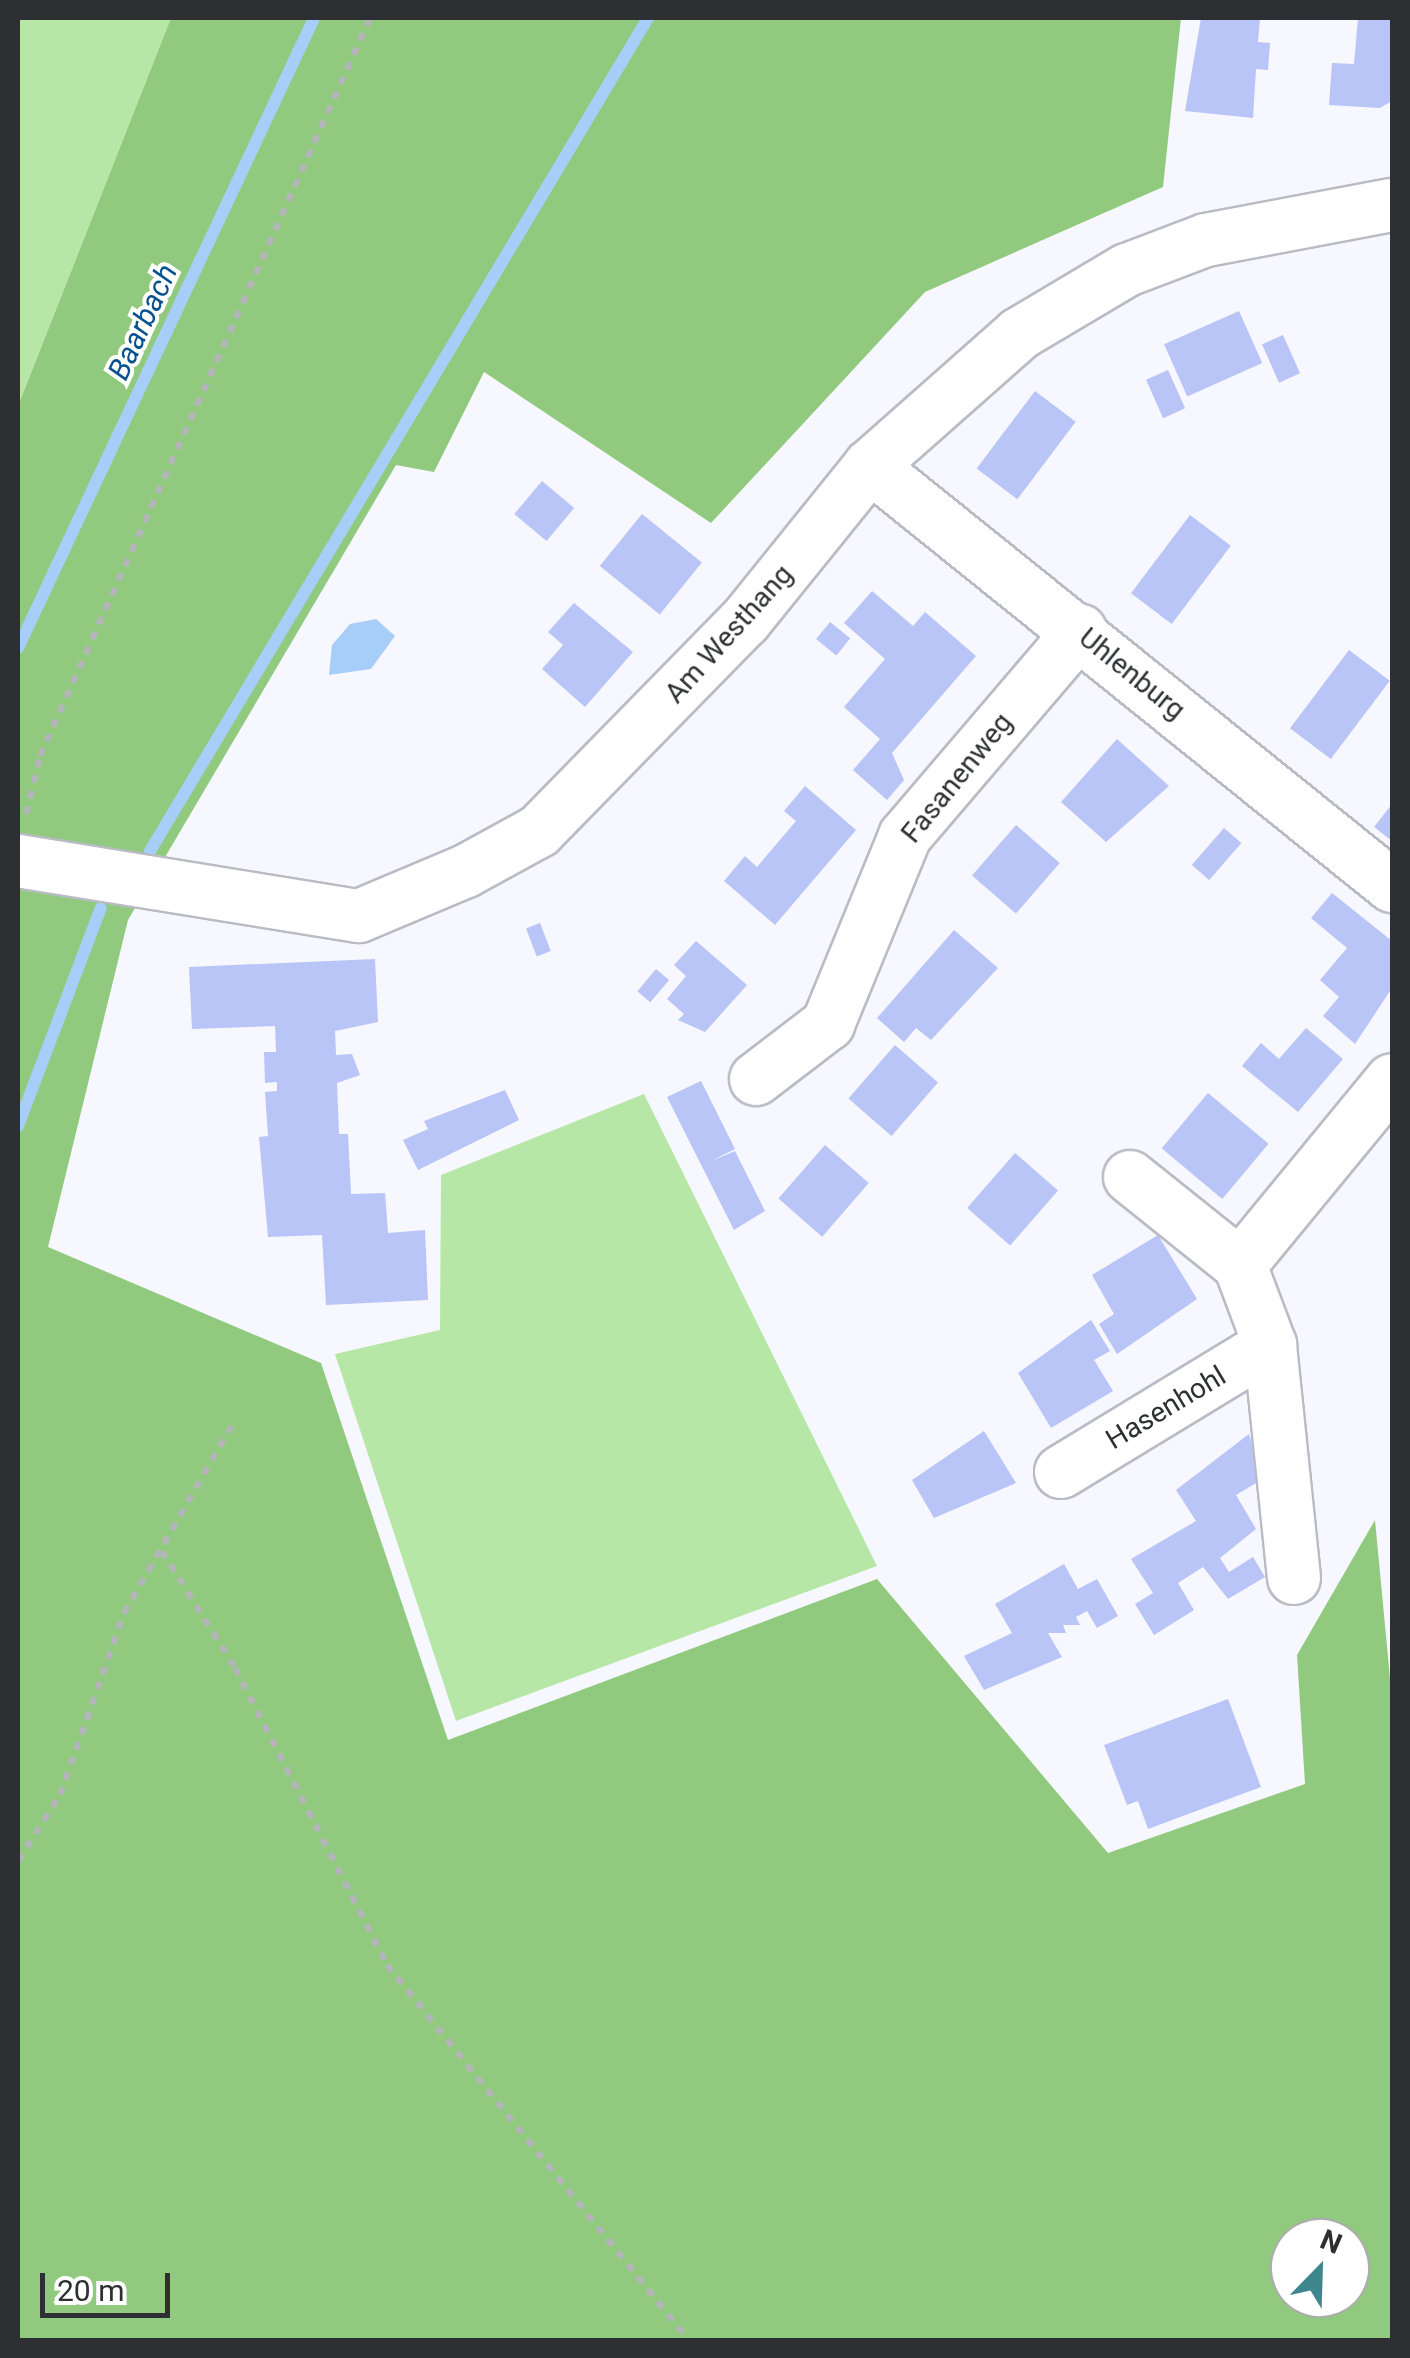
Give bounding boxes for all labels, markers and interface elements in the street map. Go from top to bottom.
water label: Baarbach [101,259,185,385]
street label: Am Westhang [658,558,800,710]
street label: Uhlenburg [1072,621,1192,727]
street label: Fasanenweg [894,706,1020,850]
street label: Hasenhohl [1100,1359,1232,1457]
north arrow [1270,2218,1370,2318]
text: N [1316,2223,1347,2261]
scale bar [45,2253,175,2315]
text: 20 m [57,2273,124,2308]

